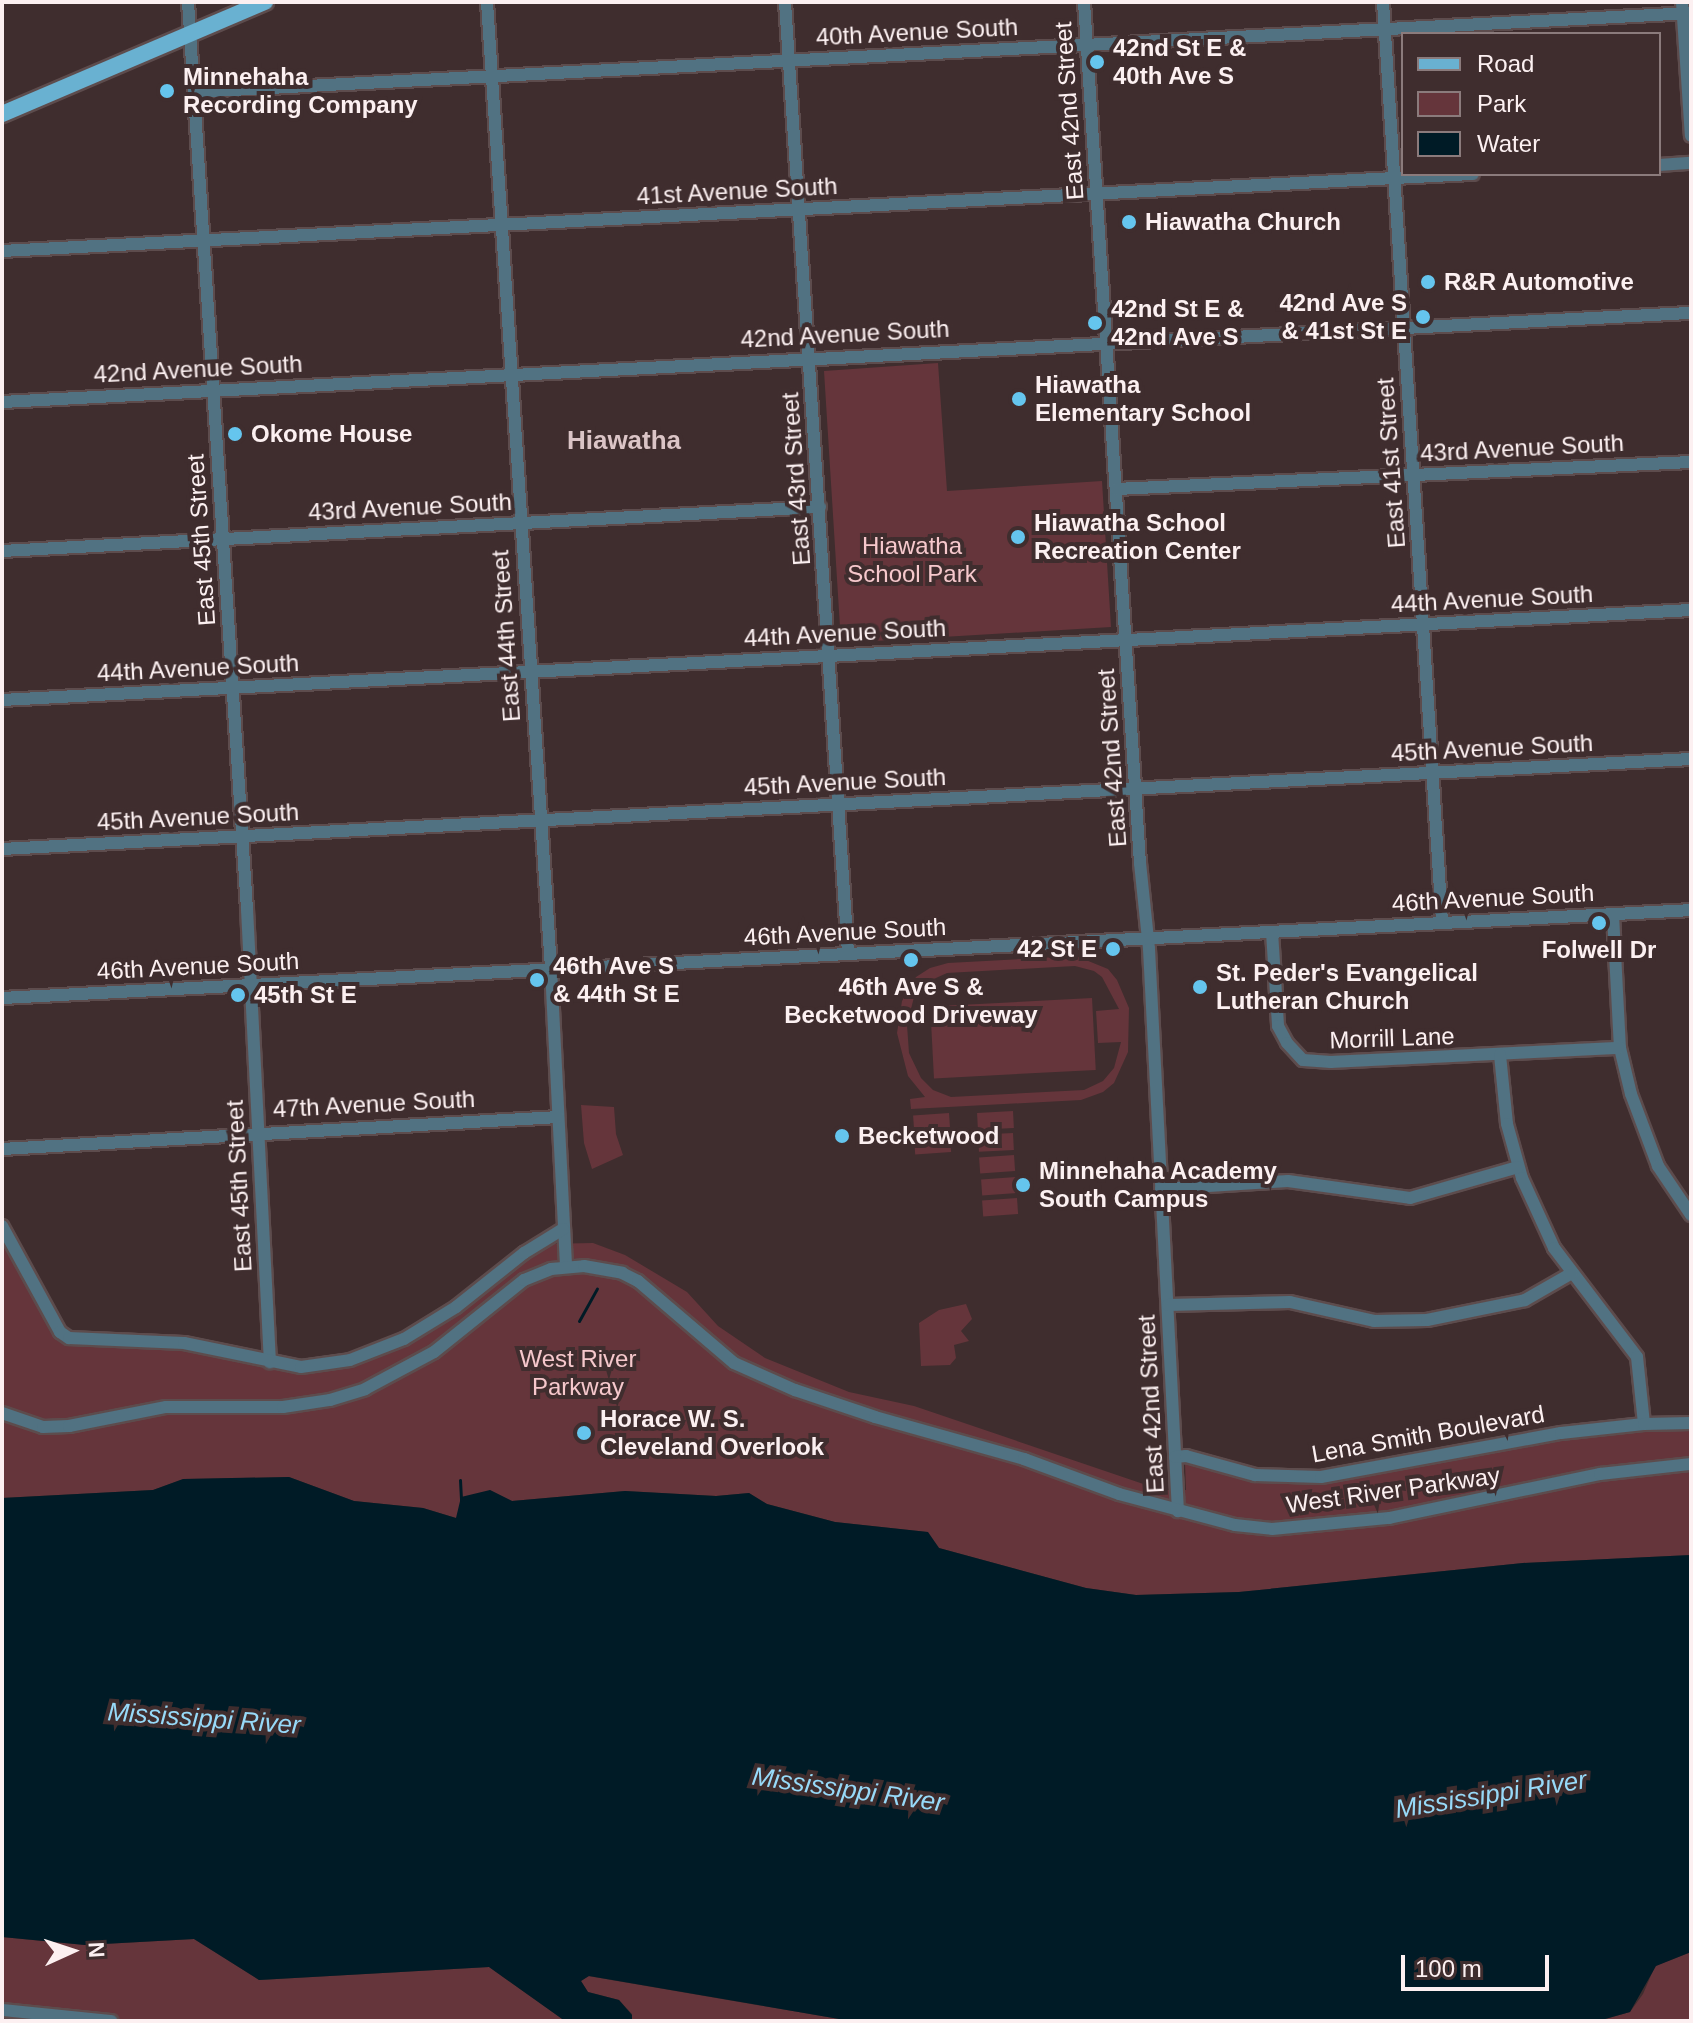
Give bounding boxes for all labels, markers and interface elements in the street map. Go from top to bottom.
street label: 40th Avenue South [815,12,1019,52]
street label: East 42nd Street [1048,21,1090,201]
legend [1401,32,1661,176]
place label: 42nd St E & 40th Ave S [1113,34,1246,90]
text: Road [1477,50,1534,77]
marker: 42nd St E & 40th Ave S [1088,53,1106,71]
place label: Minnehaha Recording Company [183,63,418,119]
marker: Minnehaha Recording Company [158,82,176,100]
text: Park [1477,90,1526,117]
text: Water [1477,130,1540,157]
street label: 41st Avenue South [635,171,839,211]
place label: Hiawatha Church [1145,208,1341,236]
marker: Hiawatha Church [1120,213,1138,231]
place label: R&R Automotive [1444,268,1635,296]
marker: R&R Automotive [1419,273,1437,291]
place label: 42nd Ave S & 41st St E [1279,289,1407,345]
place label: 42nd St E & 42nd Ave S [1111,295,1244,351]
marker: 42nd Ave S & 41st St E [1414,308,1432,326]
street label: 42nd Avenue South [739,314,951,354]
marker: 42nd St E & 42nd Ave S [1086,314,1104,332]
street label: 42nd Avenue South [92,349,304,389]
place label: Hiawatha Elementary School [1035,371,1251,427]
street label: East 41st Street [1371,377,1411,549]
marker: Hiawatha Elementary School [1010,390,1028,408]
street label: East 43rd Street [776,391,816,567]
place label: Okome House [251,420,412,448]
marker: Okome House [226,425,244,443]
district label: Hiawatha [567,425,681,457]
street label: 43rd Avenue South [1419,428,1625,468]
street label: East 45th Street [181,453,221,627]
street label: 43rd Avenue South [307,487,513,527]
place label: Hiawatha School Recreation Center [1034,509,1241,565]
marker: Hiawatha School Recreation Center [1009,528,1027,546]
park label: Hiawatha School Park [847,532,977,588]
street label: East 44th Street [486,549,526,723]
street label: 44th Avenue South [1390,579,1594,619]
street label: 44th Avenue South [743,613,947,653]
street label: 44th Avenue South [96,648,300,688]
street label: East 42nd Street [1091,668,1133,848]
street label: 45th Avenue South [1390,728,1594,768]
street label: 45th Avenue South [743,762,947,802]
street label: 45th Avenue South [96,797,300,837]
street label: 46th Avenue South [1391,878,1595,918]
street label: 46th Avenue South [743,912,947,952]
marker: Folwell Dr [1590,914,1608,932]
place label: 42 St E [1017,935,1097,963]
place label: Folwell Dr [1542,936,1656,964]
marker: 42 St E [1104,940,1122,958]
street label: 46th Avenue South [96,946,300,986]
marker: 46th Ave S & Becketwood Driveway [902,951,920,969]
place label: 46th Ave S & 44th St E [553,952,680,1008]
place label: St. Peder's Evangelical Lutheran Church [1216,959,1478,1015]
marker: 46th Ave S & 44th St E [528,971,546,989]
place label: 46th Ave S & Becketwood Driveway [784,973,1038,1029]
marker: St. Peder's Evangelical Lutheran Church [1191,978,1209,996]
place label: 45th St E [254,981,357,1009]
marker: 45th St E [229,986,247,1004]
street label: Morrill Lane [1329,1021,1455,1055]
street label: 47th Avenue South [272,1084,476,1124]
street label: East 45th Street [220,1099,258,1273]
place label: Becketwood [858,1122,999,1150]
marker: Becketwood [833,1127,851,1145]
place label: Minnehaha Academy South Campus [1039,1157,1278,1213]
marker: Minnehaha Academy South Campus [1014,1176,1032,1194]
street label: East 42nd Street [1132,1314,1170,1494]
park label: West River Parkway [520,1345,636,1401]
street label: Lena Smith Boulevard [1309,1399,1547,1469]
place label: Horace W. S. Cleveland Overlook [600,1405,824,1461]
marker: Horace W. S. Cleveland Overlook [575,1424,593,1442]
street label: West River Parkway [1284,1461,1502,1519]
water label: Mississippi River [106,1697,302,1741]
water label: Mississippi River [750,1761,946,1819]
water label: Mississippi River [1393,1764,1589,1826]
north arrow [32,1911,112,1991]
scale bar [1405,1939,1553,1989]
text: N [84,1941,109,1958]
text: 100 m [1415,1955,1482,1982]

